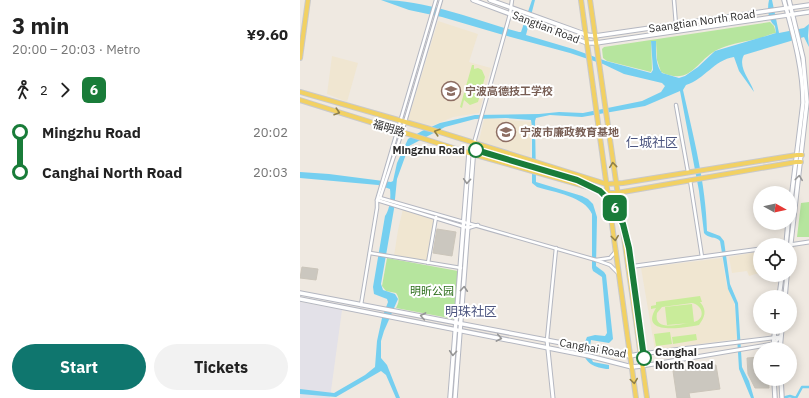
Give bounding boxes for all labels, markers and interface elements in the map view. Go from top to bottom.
street label: Saangtian North Road [648,7,756,35]
street label: Sangtian Road [510,8,582,46]
text: 3 min [12,11,69,40]
text: ¥9.60 [247,25,288,44]
text: 20:00 – 20:03 · Metro [12,41,140,58]
icon: walk [12,79,34,101]
icon: forward [54,79,76,101]
school or university icon: 宁波高德技工学校 [440,80,462,102]
text: 6 [90,81,98,99]
text: 2 [40,82,48,99]
place label: 宁波高德技工学校 [465,84,553,98]
one-way arrow [333,107,340,115]
street label: 福明路 [371,116,407,140]
school or university icon: 宁波市廉政教育基地 [495,121,517,143]
text: Mingzhu Road [42,123,141,142]
text: 20:02 [253,124,288,141]
place label: 宁波市廉政教育基地 [520,125,619,139]
one-way arrow [433,128,440,136]
district label: 仁城社区 [626,134,678,151]
marker: Mingzhu Road [468,142,484,158]
place label: Mingzhu Road [392,143,465,157]
one-way arrow [609,162,618,169]
text: Canghai North Road [42,163,183,182]
text: 20:03 [253,164,288,181]
one-way arrow [794,175,803,181]
one-way arrow [462,178,471,184]
north arrow [753,186,797,230]
map controls [753,186,797,386]
line badge: 6 [602,195,628,221]
text: 6 [611,199,619,217]
one-way arrow [610,235,619,241]
button: locate [753,238,797,282]
park label: 明昕公园 [410,284,454,298]
one-way arrow [459,286,468,292]
button: + [753,290,797,334]
district label: 明珠社区 [445,303,497,320]
one-way arrow [420,313,426,321]
one-way arrow [496,334,502,342]
street label: Canghai Road [559,335,627,361]
button: − [753,342,797,386]
button: Start [12,344,146,390]
button: Tickets [154,344,288,390]
place label: Canghai North Road [655,345,713,372]
one-way arrow [449,350,458,356]
marker: Canghai North Road [636,350,652,366]
one-way arrow [629,378,638,384]

